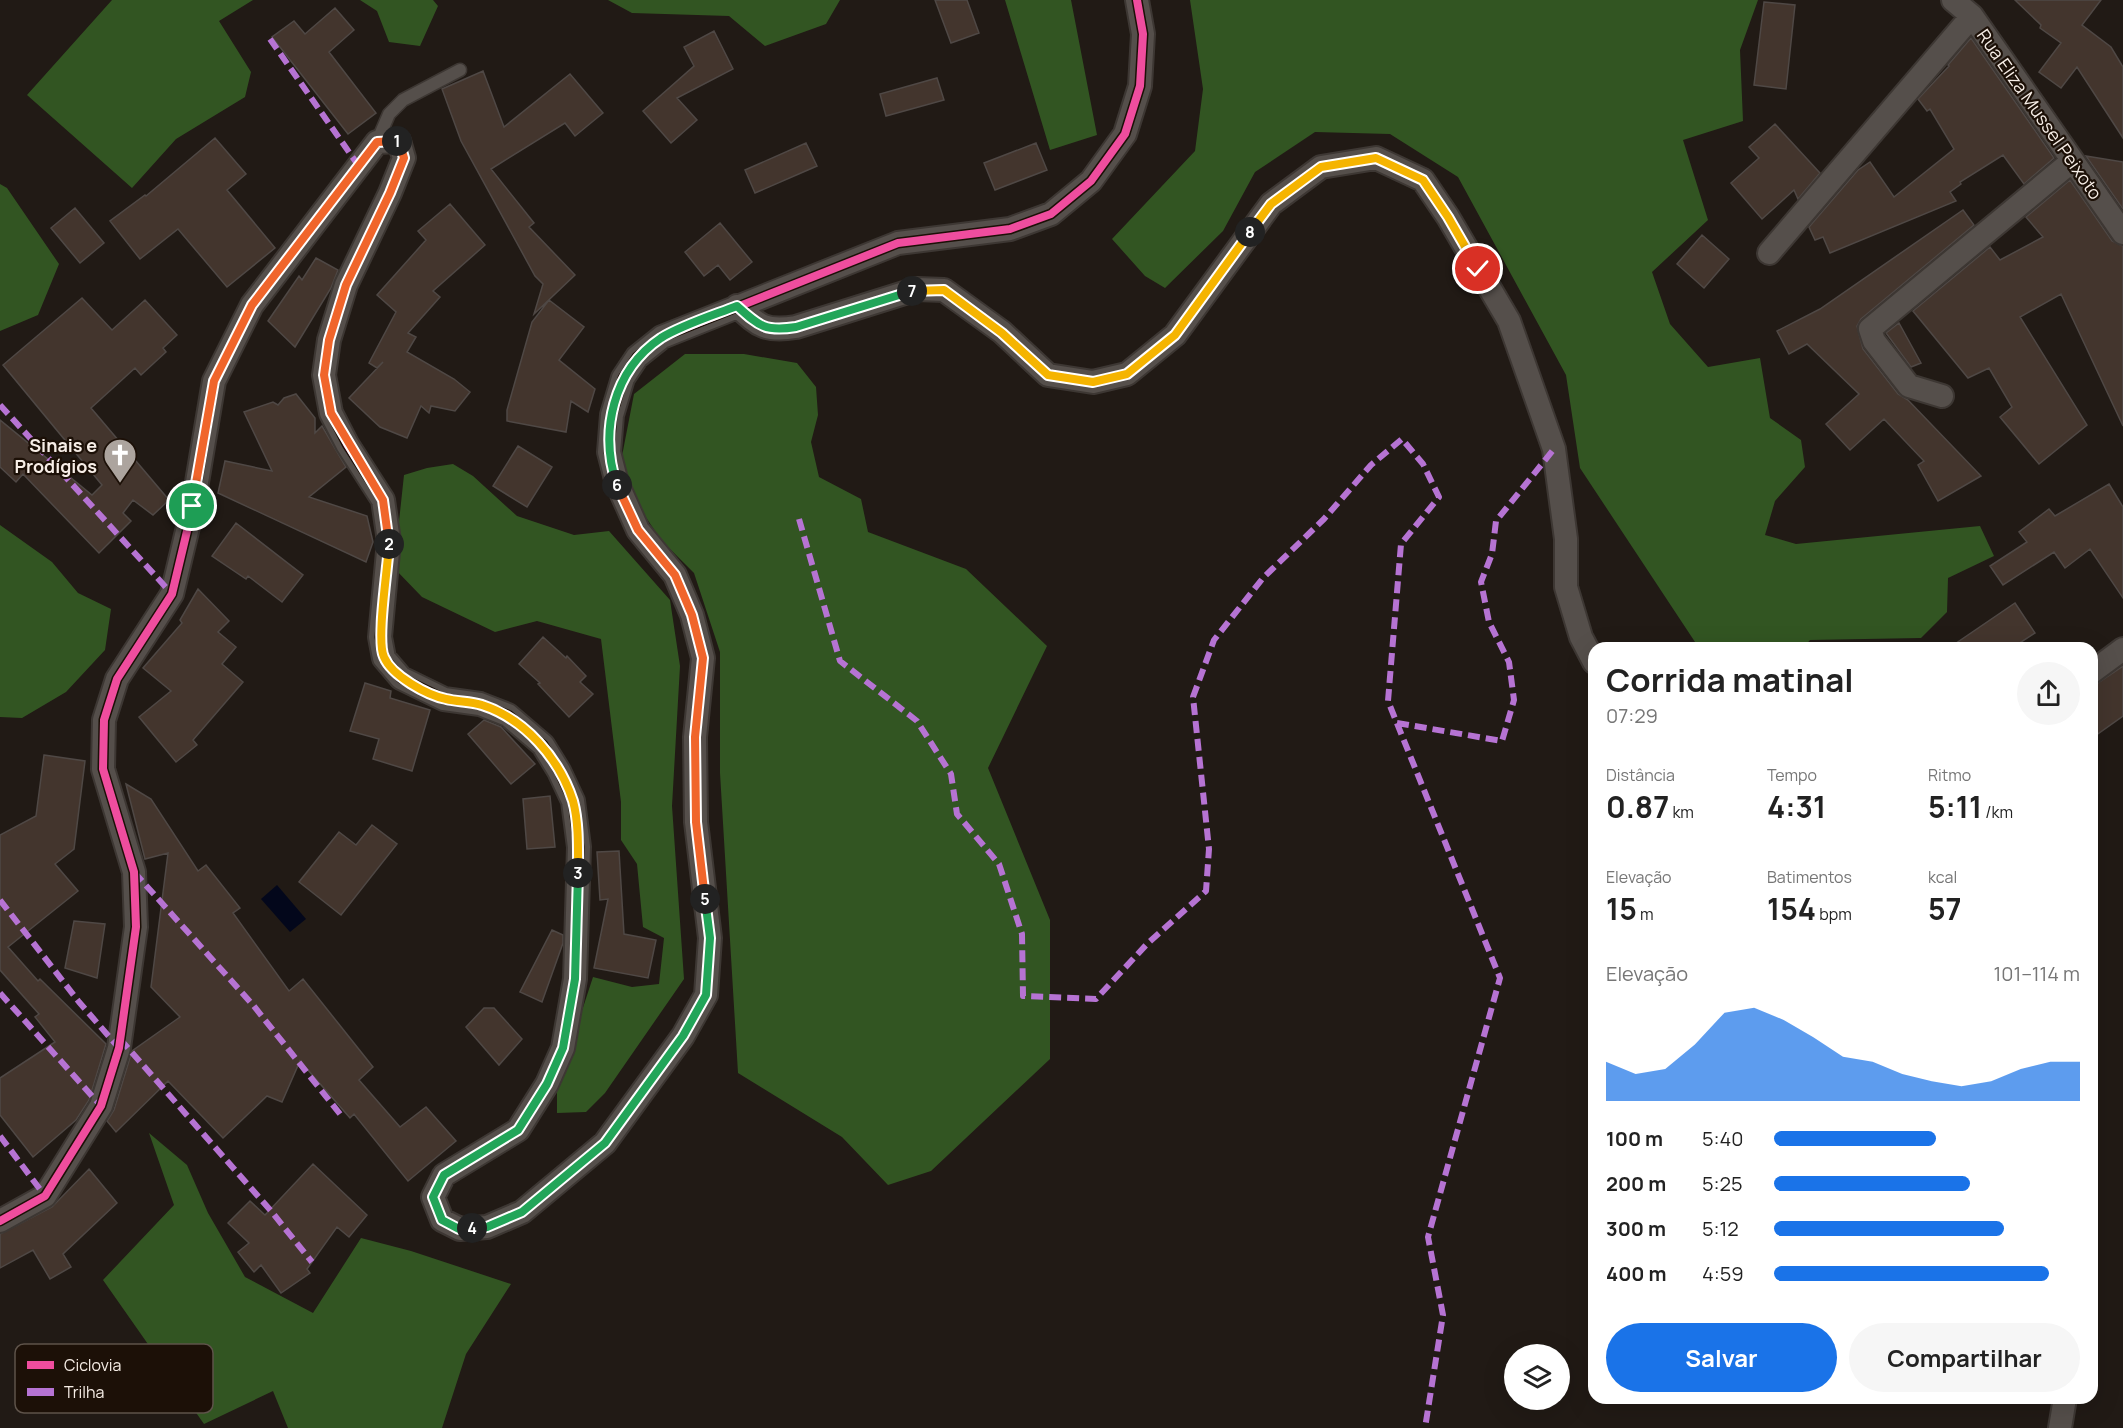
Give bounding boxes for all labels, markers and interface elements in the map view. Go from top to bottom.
street label: Rua Eliza Mussel Peixoto [1972,24,2108,204]
pin: 1 [382,126,412,156]
text: 1 [393,130,401,152]
pin: 8 [1235,217,1265,247]
text: 8 [1245,221,1255,243]
pin [1452,243,1503,294]
icon: check [1461,252,1494,285]
pin: 7 [897,276,927,306]
text: 7 [908,280,916,302]
place label: Sinais e Prodígios [14,433,97,478]
church icon: Sinais e Prodígios [102,437,138,484]
pin: 6 [602,470,632,500]
text: 6 [612,474,622,496]
pin [166,480,217,531]
icon: arrive [175,489,208,522]
pin: 2 [374,529,404,559]
text: 2 [384,533,394,555]
text: Corrida matinal [1606,657,1853,702]
button: share [2017,662,2080,725]
text: 07:29 [1606,702,1658,729]
text: Distância [1606,764,1675,786]
text: Tempo [1767,764,1817,786]
text: Ritmo [1928,764,1971,786]
text: 0.87 [1606,786,1669,827]
text: 4:31 [1767,786,1826,827]
text: 5:11 [1928,786,1982,827]
text: km [1669,801,1694,823]
text: /km [1982,801,2013,823]
pin: 3 [563,858,593,888]
text: 3 [573,862,583,884]
text: Elevação [1606,866,1672,888]
text: Batimentos [1767,866,1852,888]
text: kcal [1928,866,1957,888]
pin: 5 [690,884,720,914]
text: 5 [700,888,710,910]
text: 15 [1606,888,1637,929]
text: 154 [1767,888,1816,929]
text: 57 [1928,888,1962,929]
text: m [1637,903,1654,925]
text: bpm [1816,903,1852,925]
text: Elevação [1606,960,1688,987]
text: 101–114 m [1993,960,2080,987]
text: 100 m [1606,1125,1663,1152]
text: 5:40 [1702,1125,1744,1152]
text: 200 m [1606,1170,1666,1197]
text: 5:25 [1702,1170,1742,1197]
pin: 4 [457,1213,487,1243]
text: 300 m [1606,1215,1666,1242]
text: 5:12 [1702,1215,1739,1242]
text: 4 [467,1217,477,1239]
text: 400 m [1606,1260,1666,1287]
text: 4:59 [1702,1260,1744,1287]
button: Salvar [1606,1323,1837,1392]
button: Compartilhar [1849,1323,2080,1392]
legend [15,1344,213,1413]
map controls [1504,1344,1570,1410]
button: layers [1504,1344,1570,1410]
text: Ciclovia [64,1354,121,1376]
text: Trilha [64,1381,104,1403]

